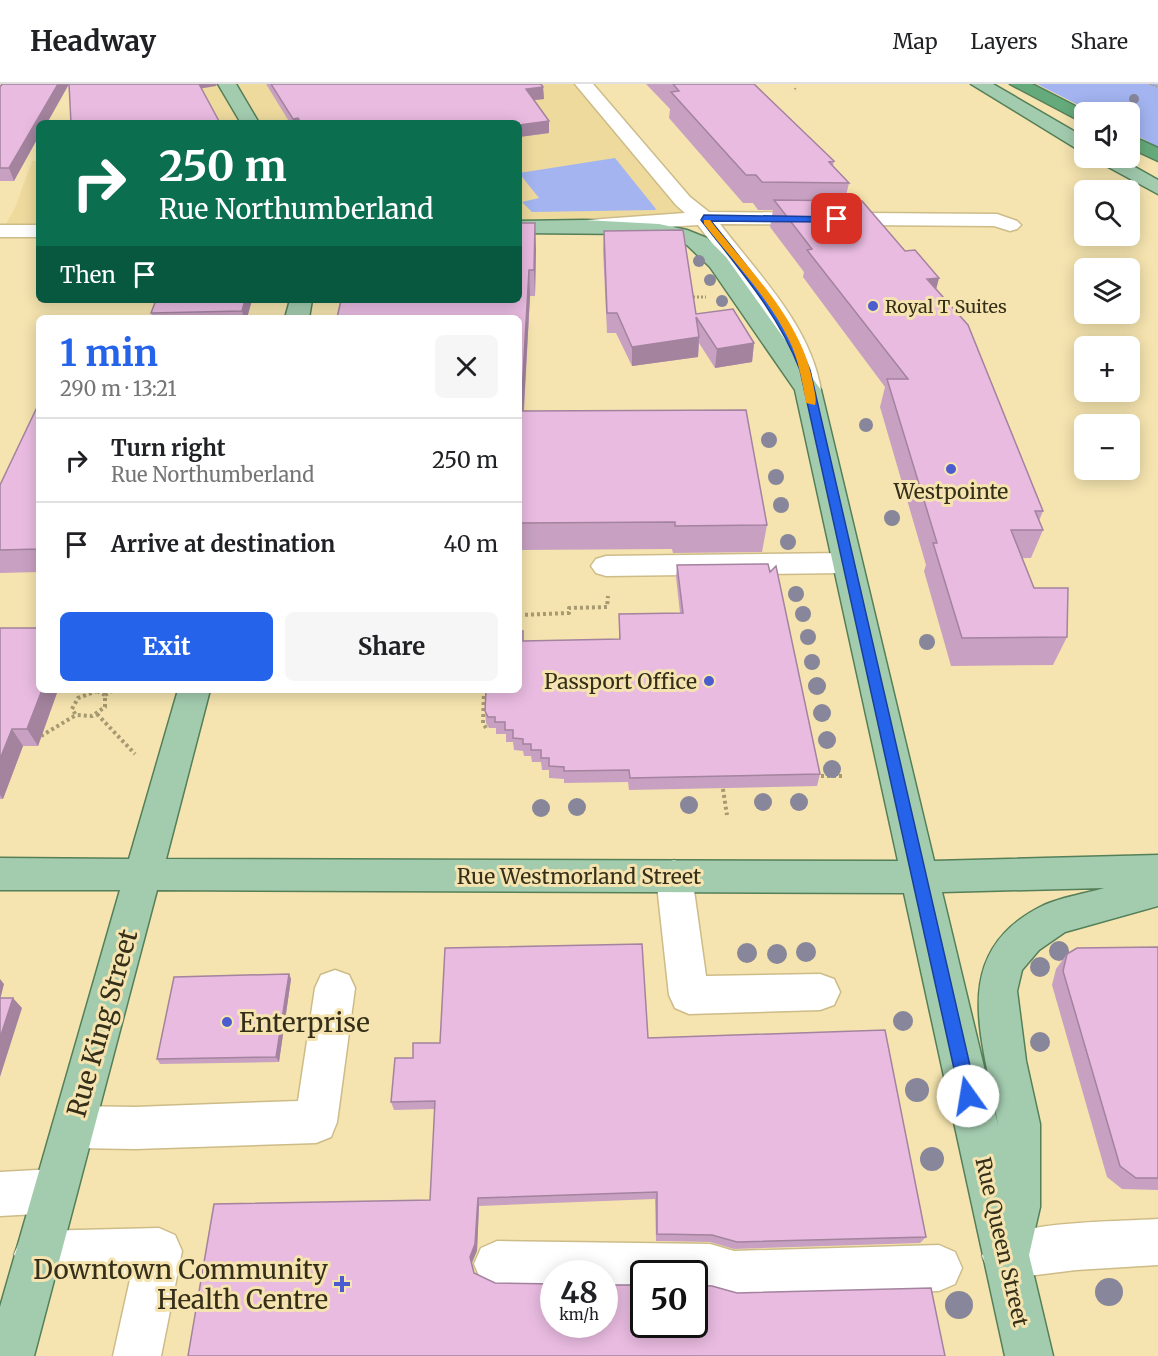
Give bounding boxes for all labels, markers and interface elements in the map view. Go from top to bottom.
text: Headway [30,23,156,59]
text: Map [893,28,938,55]
text: Layers [971,28,1038,55]
text: Share [1071,28,1128,55]
map controls [1074,102,1140,480]
button: sound [1074,102,1140,168]
text: 250 m [159,140,287,192]
icon: right [60,144,138,222]
button: search [1074,180,1140,246]
text: Rue Northumberland [159,192,434,226]
pin [811,193,862,244]
icon: arrive [820,202,853,235]
icon: arrive [128,258,161,291]
button: layers [1074,258,1140,324]
text: Then [60,261,116,289]
place label: Royal T Suites [885,295,1007,318]
marker: Royal T Suites [866,299,880,313]
text: 1 min [60,331,158,376]
button: close [435,335,498,398]
button: + [1074,336,1140,402]
text: 290 m · 13:21 [60,376,177,401]
button: − [1074,414,1140,480]
text: Turn right [111,434,225,462]
icon: right [60,444,93,477]
text: 250 m [432,446,498,474]
text: Rue Northumberland [111,462,314,487]
marker: Westpointe [944,462,958,476]
place label: Westpointe [893,478,1008,505]
icon: arrive [60,528,93,561]
text: Arrive at destination [111,530,335,558]
text: 40 m [443,530,498,558]
button: Exit [60,612,273,681]
button: Share [285,612,498,681]
place label: Passport Office [544,668,697,695]
marker: Passport Office [702,674,716,688]
street label: Rue Westmorland Street [457,863,701,890]
street label: Rue King Street [59,925,145,1121]
place label: Enterprise [239,1006,370,1039]
marker: Enterprise [220,1015,234,1029]
position arrow [936,1064,1000,1128]
street label: Rue Queen Street [969,1155,1035,1329]
place label: Downtown Community Health Centre [33,1253,329,1316]
speed limit sign: 50 [630,1260,708,1338]
text: 48 [560,1273,598,1311]
marker: Downtown Community Health Centre [333,1275,351,1293]
text: km/h [559,1305,599,1324]

